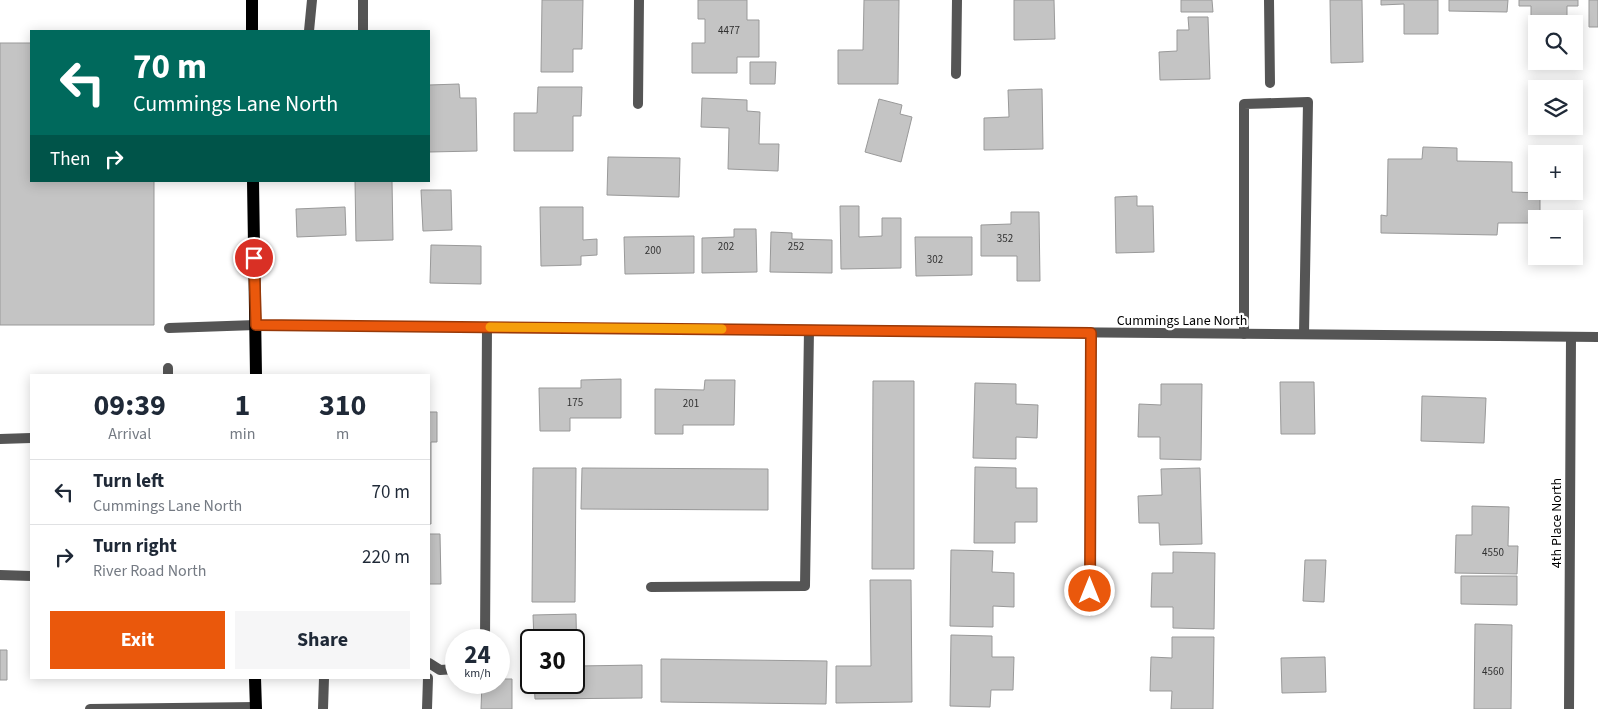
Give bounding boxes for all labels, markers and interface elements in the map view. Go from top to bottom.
map controls [1528,15,1583,265]
button: search [1528,15,1583,70]
house number: 4477 [718,23,740,38]
text: 70 m [133,42,207,92]
icon: left [50,50,115,115]
button: layers [1528,80,1583,135]
text: Cummings Lane North [133,88,338,120]
icon: right [100,145,128,173]
button: + [1528,145,1583,200]
text: Then [50,146,90,173]
button: − [1528,210,1583,265]
house number: 352 [997,231,1013,246]
pin [233,237,275,279]
house number: 202 [718,239,734,254]
house number: 252 [788,239,804,254]
house number: 200 [645,243,661,258]
icon: arrive [240,244,268,272]
house number: 302 [927,252,943,267]
street label: Cummings Lane North [1117,311,1247,331]
text: 09:39 [94,384,166,427]
text: 1 [234,384,250,427]
text: 310 [319,384,366,427]
house number: 175 [567,395,583,410]
house number: 201 [683,396,699,411]
text: Arrival [108,423,151,445]
text: min [229,423,255,445]
text: m [336,423,349,445]
text: Turn left [93,468,164,495]
icon: left [50,478,78,506]
street label: 4th Place North [1547,478,1567,568]
text: 70 m [372,479,410,506]
text: Cummings Lane North [93,495,242,517]
text: Turn right [93,533,177,560]
icon: right [50,543,78,571]
text: 220 m [362,544,410,571]
house number: 4550 [1482,545,1504,560]
text: River Road North [93,560,206,582]
position arrow [1063,564,1115,616]
button: Exit [50,611,225,669]
button: Share [235,611,410,669]
speed limit sign: 30 [520,629,585,694]
text: 24 [464,637,491,673]
house number: 4560 [1482,664,1504,679]
text: km/h [464,665,491,682]

